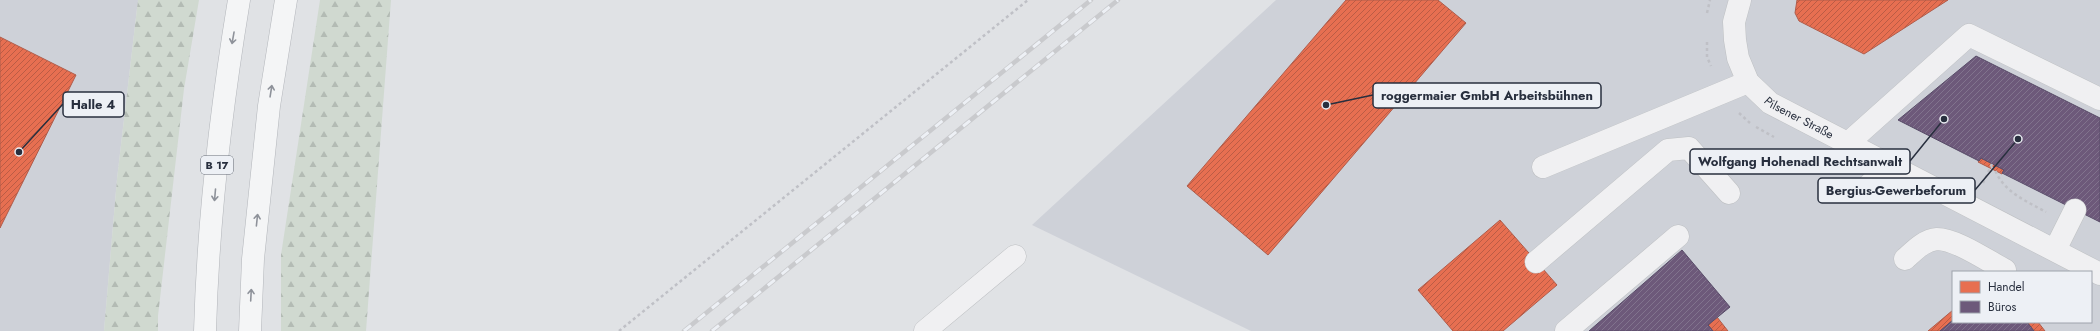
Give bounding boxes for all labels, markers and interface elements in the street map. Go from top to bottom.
one-way arrow [229,32,237,45]
callout: roggermaier GmbH Arbeitsbühnen [1373,83,1601,108]
one-way arrow [267,85,275,98]
text: roggermaier GmbH Arbeitsbühnen [1381,86,1593,105]
callout: Halle 4 [63,92,124,117]
street label: Pilsener Straße [1760,93,1837,143]
text: Halle 4 [71,95,115,114]
callout: Wolfgang Hohenadl Rechtsanwalt [1690,149,1910,174]
text: Wolfgang Hohenadl Rechtsanwalt [1698,152,1903,171]
road number: B 17 [201,156,233,174]
callout: Bergius-Gewerbeforum [1818,178,1975,203]
text: Bergius-Gewerbeforum [1826,181,1966,200]
one-way arrow [211,188,218,201]
one-way arrow [253,214,261,227]
legend [1952,271,2092,323]
text: Handel [1988,278,2024,296]
one-way arrow [248,289,255,302]
text: Büros [1988,298,2016,316]

